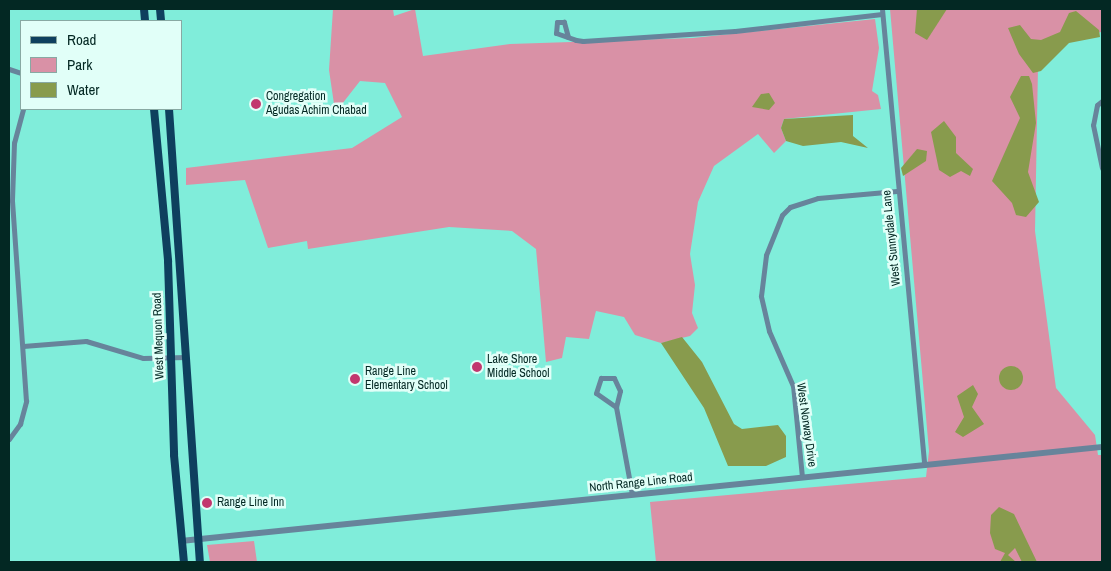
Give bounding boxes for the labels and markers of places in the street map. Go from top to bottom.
place label: Congregation Agudas Achim Chabad [266,90,367,118]
marker: Congregation Agudas Achim Chabad [250,98,262,110]
place label: Lake Shore Middle School [487,353,549,381]
marker: Lake Shore Middle School [471,361,483,373]
place label: Range Line Elementary School [365,365,448,393]
marker: Range Line Elementary School [349,373,361,385]
place label: Range Line Inn [217,496,284,510]
marker: Range Line Inn [201,497,213,509]

